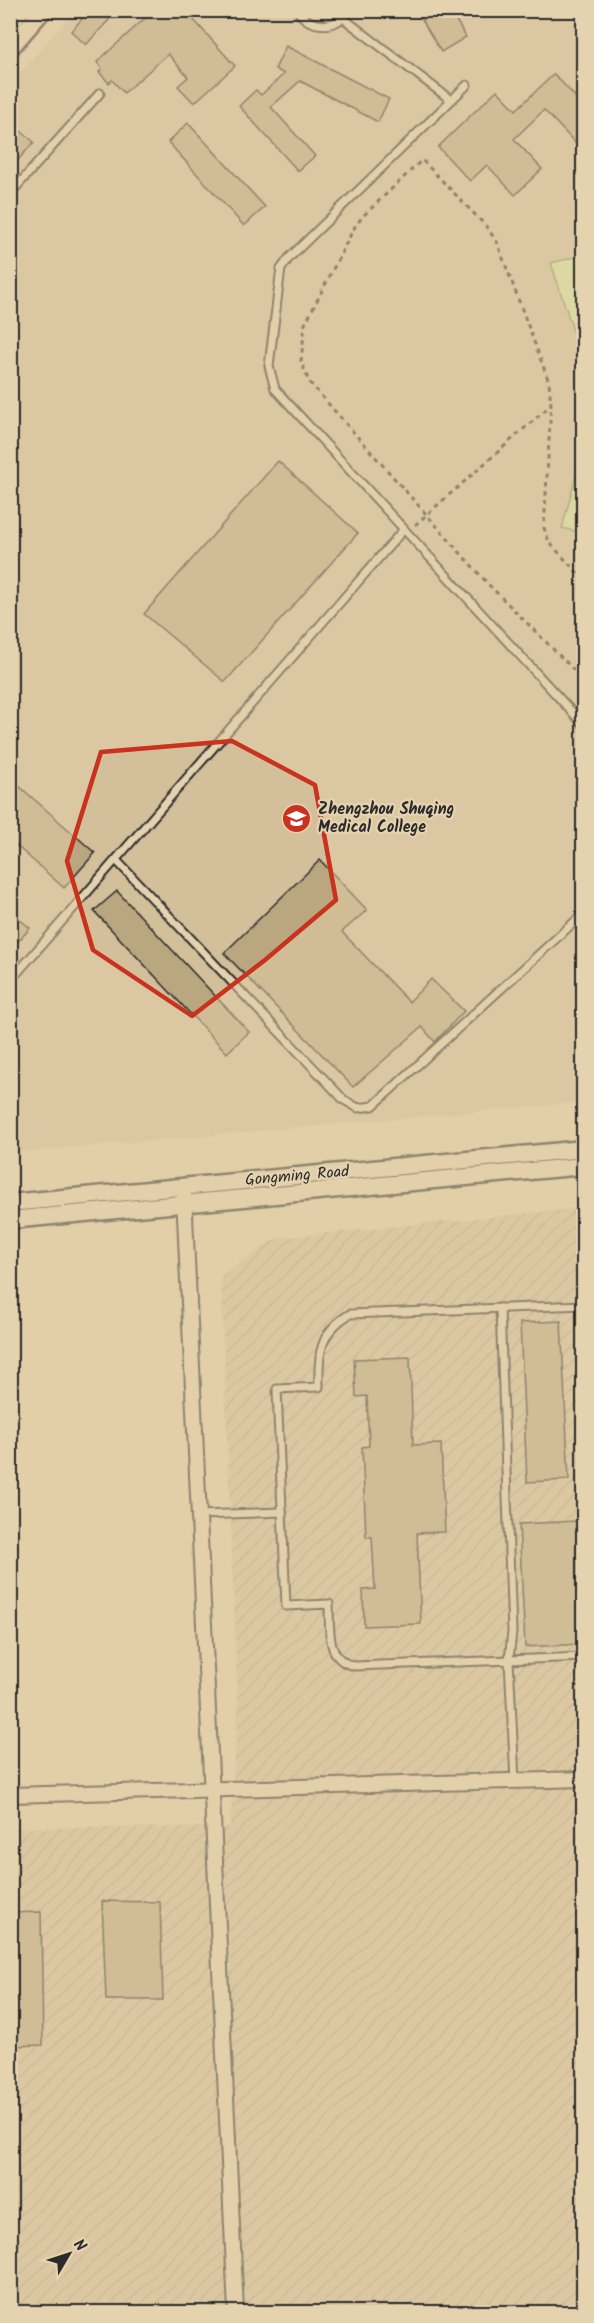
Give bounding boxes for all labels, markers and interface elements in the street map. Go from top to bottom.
place label: Zhengzhou Shuqing Medical College [318,797,454,840]
school or university icon: Zhengzhou Shuqing Medical College [281,802,313,834]
street label: Gongming Road [244,1159,351,1193]
north arrow [39,2224,99,2284]
text: N [67,2234,92,2257]

